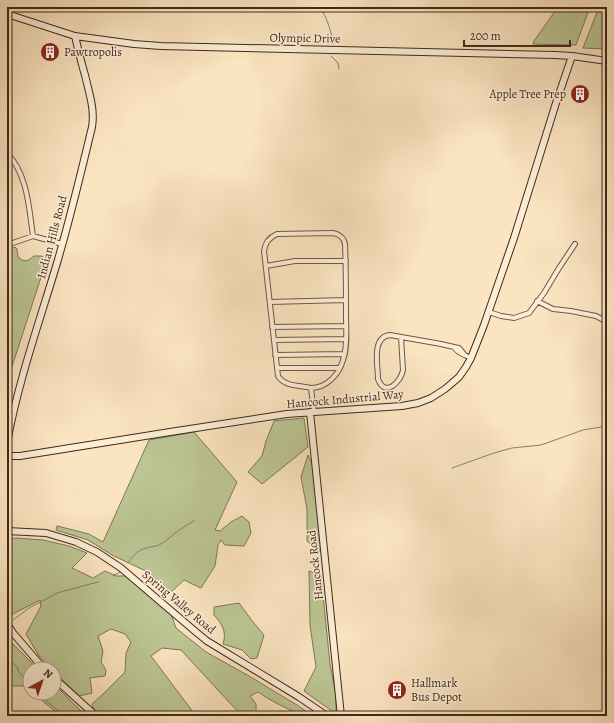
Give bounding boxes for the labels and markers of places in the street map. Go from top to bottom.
building icon: Pawtropolis [39,41,61,63]
place label: Pawtropolis [64,44,122,60]
building icon: Apple Tree Prep [569,83,591,105]
place label: Apple Tree Prep [488,86,566,102]
place label: Hallmark Bus Depot [411,675,462,705]
building icon: Hallmark Bus Depot [386,679,408,701]

